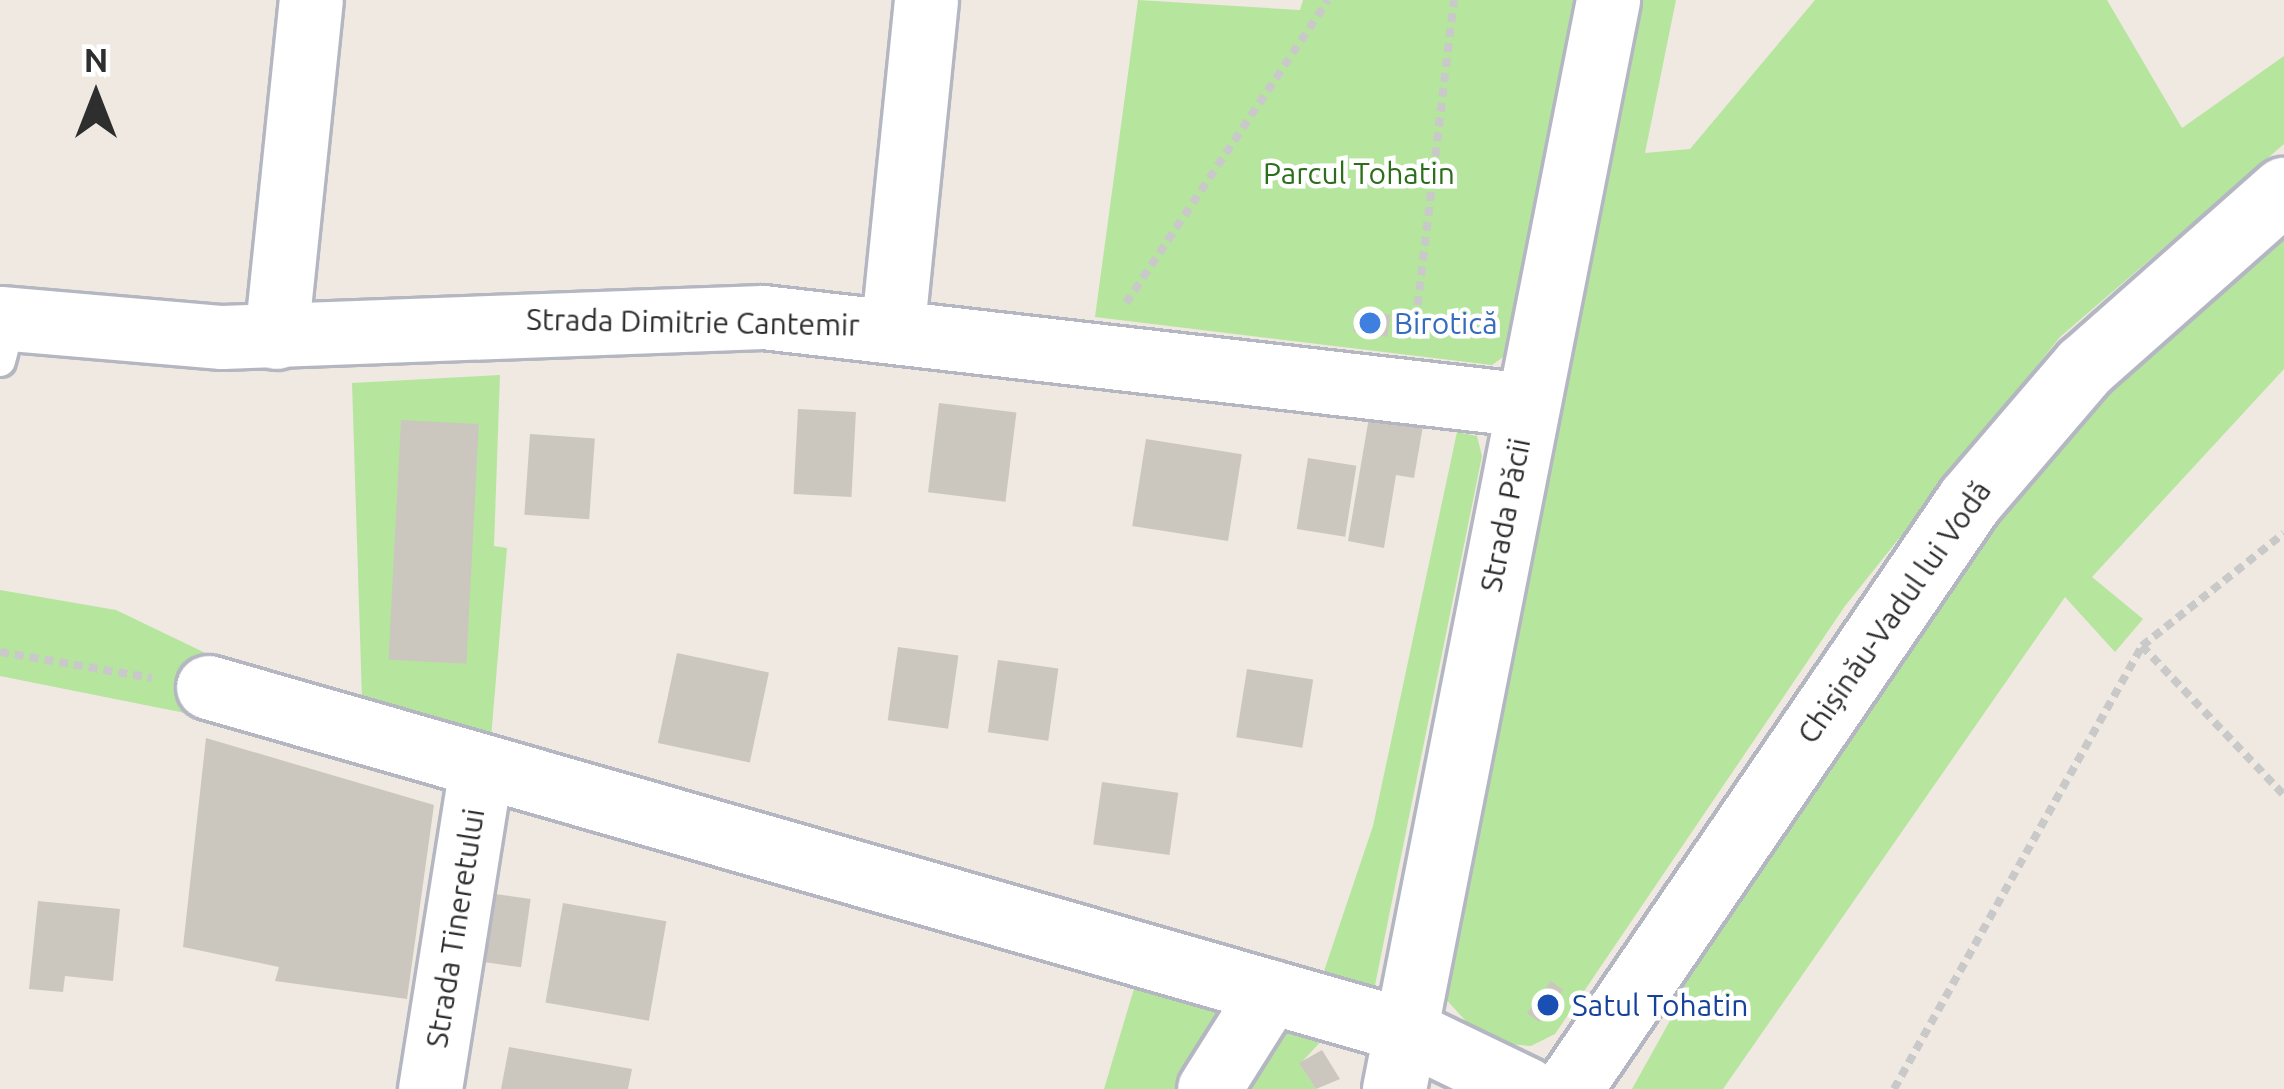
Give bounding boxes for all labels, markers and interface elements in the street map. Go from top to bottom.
north arrow [36,36,156,156]
text: N [84,41,108,78]
park label: Parcul Tohatin [1263,155,1455,191]
street label: Strada Dimitrie Cantemir [526,301,860,343]
place label: Birotică [1394,305,1498,341]
marker: Birotică [1357,310,1383,336]
street label: Strada Păcii [1472,435,1538,595]
street label: Chișinău-Vadul lui Vodă [1790,474,1998,750]
street label: Strada Tineretului [418,806,492,1050]
place label: Satul Tohatin [1572,987,1748,1023]
marker: Satul Tohatin [1535,992,1561,1018]

